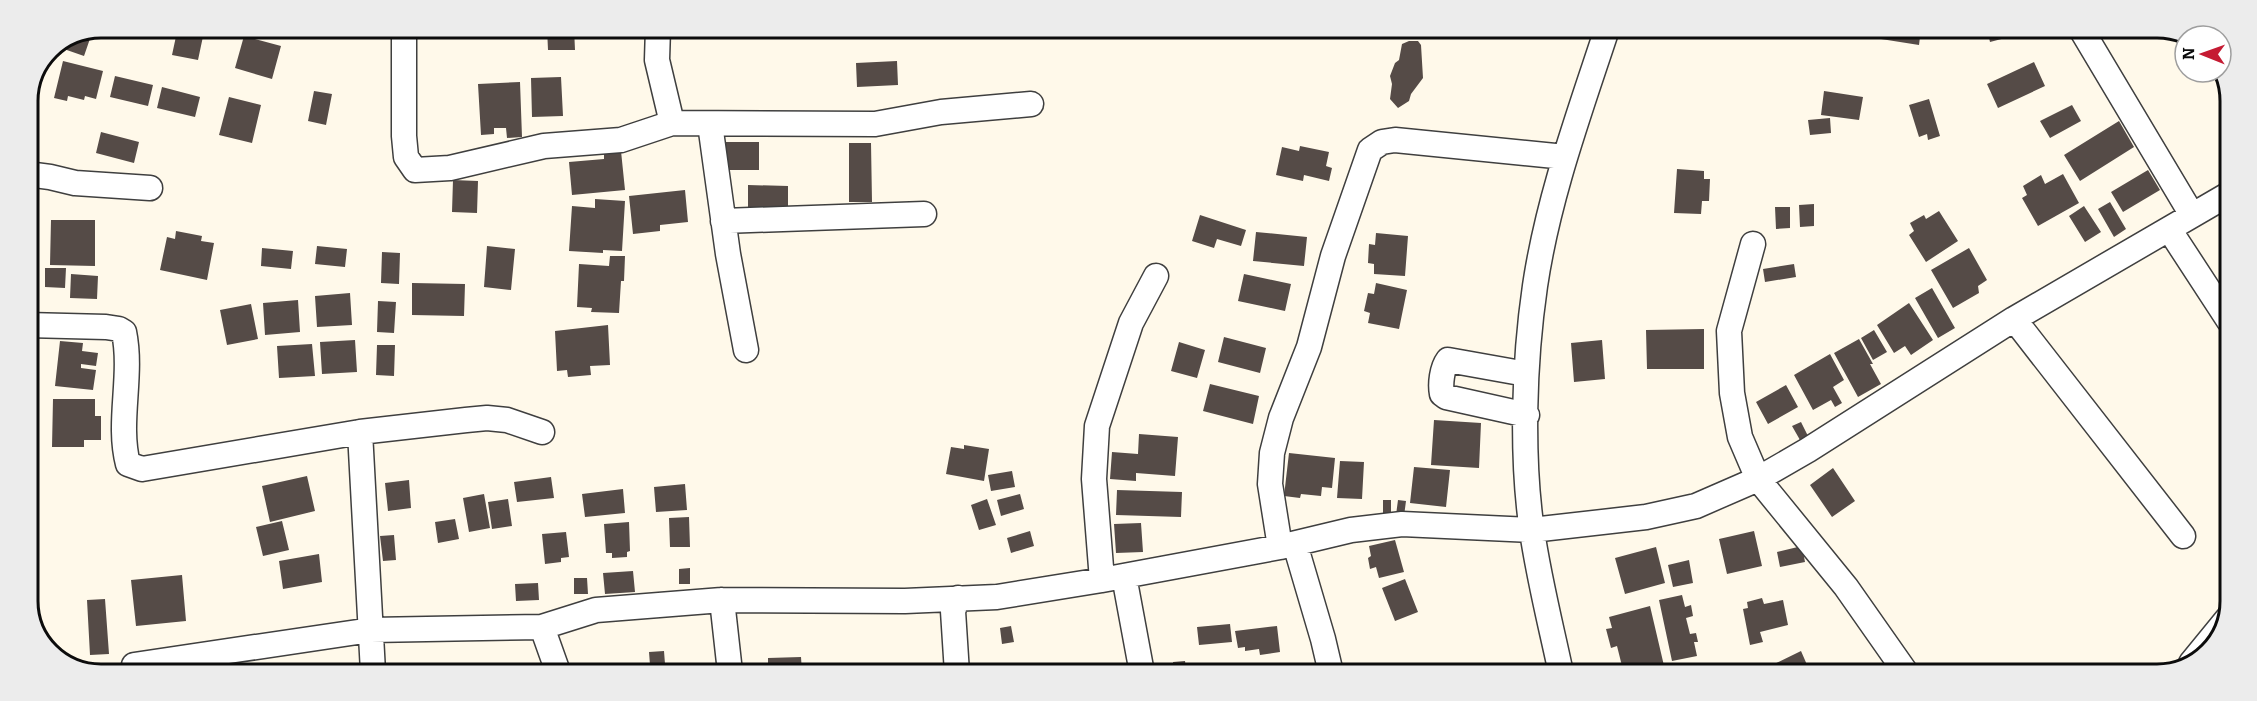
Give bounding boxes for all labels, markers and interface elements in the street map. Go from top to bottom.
north arrow [2173,24,2233,84]
text: N [2179,47,2198,60]

